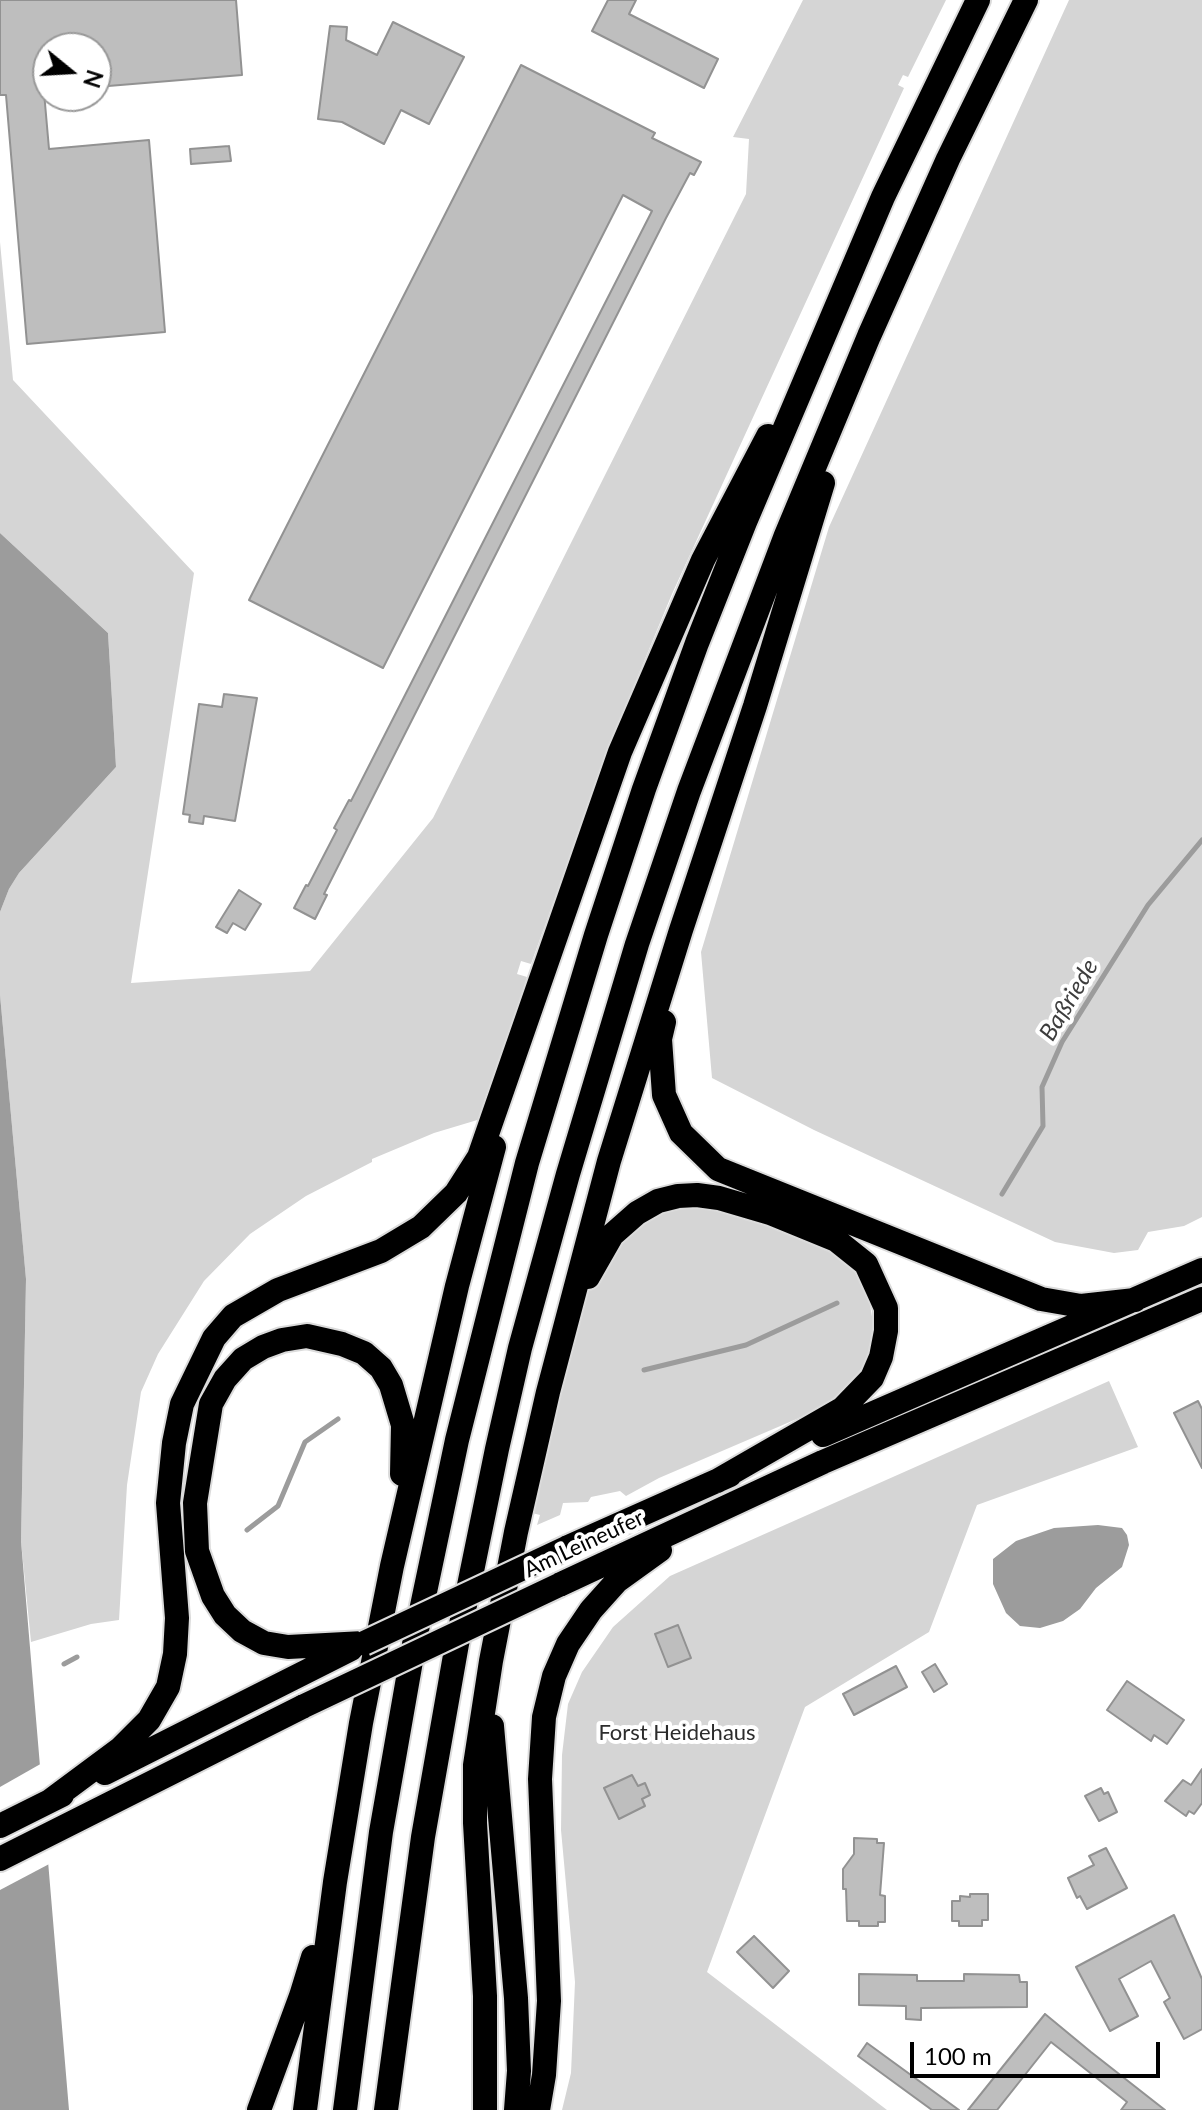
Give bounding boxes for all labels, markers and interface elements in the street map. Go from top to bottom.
north arrow [32,32,112,112]
text: N [78,67,109,91]
water label: Baßriede [1034,954,1104,1046]
street label: Am Leineufer [520,1505,648,1583]
park label: Forst Heidehaus [598,1720,756,1746]
scale bar [914,2026,1164,2076]
text: 100 m [924,2041,992,2070]

